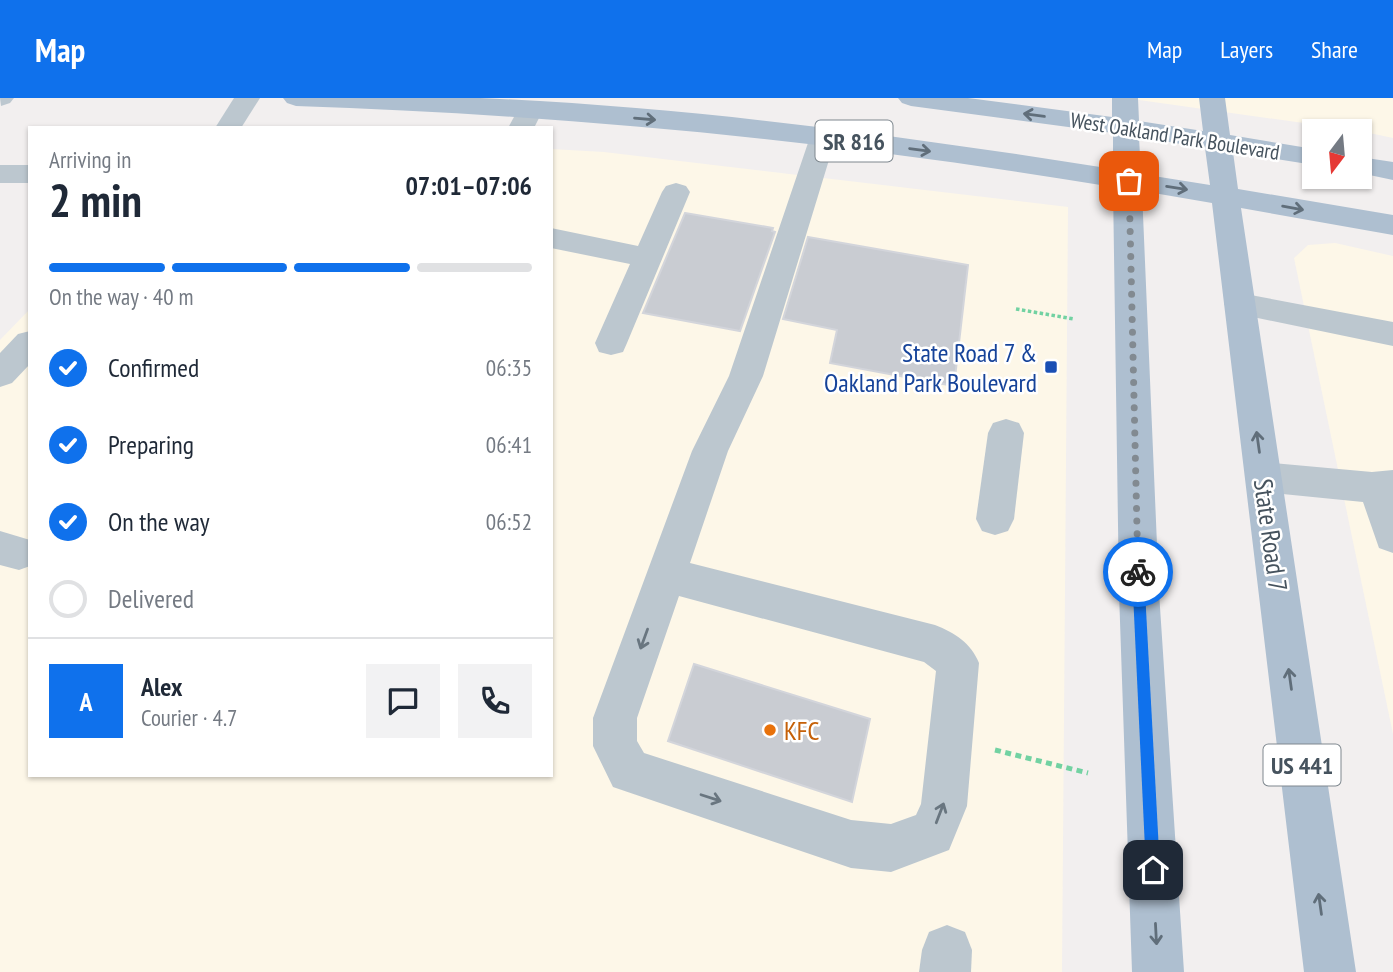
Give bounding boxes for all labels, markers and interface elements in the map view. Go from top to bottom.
text: Map [35,28,85,71]
text: Map [1147,34,1182,65]
text: Layers [1220,34,1273,65]
text: Share [1311,34,1358,65]
street label: West Oakland Park Boulevard [1069,106,1281,166]
one-way arrow [1023,108,1046,121]
one-way arrow [633,113,656,126]
north arrow [1302,119,1372,189]
map controls [1302,119,1372,189]
road number: SR 816 [816,121,892,162]
one-way arrow [908,144,931,157]
text: Arriving in [49,145,131,174]
pin [1099,151,1159,211]
icon: bag [1110,162,1148,200]
text: 07:01–07:06 [405,169,532,202]
text: 2 min [49,170,142,230]
one-way arrow [1165,182,1188,195]
one-way arrow [1281,202,1304,215]
text: On the way · 40 m [49,282,193,311]
place label: State Road 7 & Oakland Park Boulevard [824,336,1037,399]
icon: check [49,349,87,387]
text: Confirmed [108,351,199,384]
text: 06:35 [486,353,532,382]
marker: State Road 7 & Oakland Park Boulevard [1043,359,1059,375]
icon: check [49,426,87,464]
text: Preparing [108,428,194,461]
text: 06:41 [486,430,532,459]
one-way arrow [1251,432,1264,454]
street label: State Road 7 [1247,477,1295,593]
icon: check [49,503,87,541]
text: On the way [108,505,210,538]
text: 06:52 [486,507,532,536]
courier [1103,537,1173,607]
icon: bike [1119,553,1157,591]
text: Delivered [108,582,194,615]
one-way arrow [637,627,649,649]
button: chat [366,664,440,738]
button: phone [458,664,532,738]
one-way arrow [1283,668,1296,691]
text: Alex [141,670,182,703]
text: A [79,685,93,718]
text: Courier · 4.7 [141,703,237,732]
place label: KFC [784,714,820,747]
marker: KFC [762,722,778,738]
road number: US 441 [1264,744,1340,786]
one-way arrow [700,793,722,805]
one-way arrow [935,803,948,825]
pin [1123,840,1183,900]
icon: home [1134,851,1172,889]
one-way arrow [1314,894,1327,916]
one-way arrow [1150,922,1163,945]

